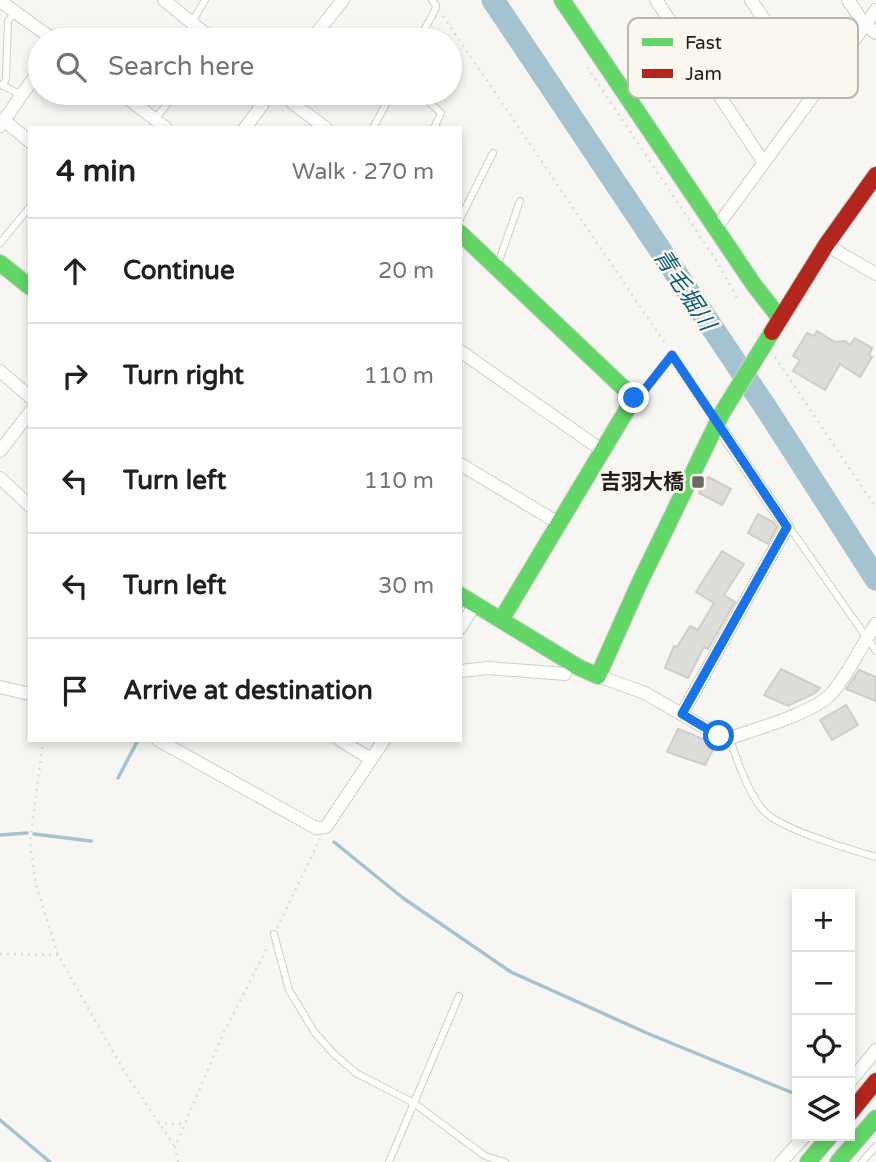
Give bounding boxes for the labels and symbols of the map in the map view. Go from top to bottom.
legend [628,18,858,98]
text: Fast [685,32,722,54]
text: Jam [685,63,722,85]
water label: 青毛堀川 [647,244,722,339]
route end [618,382,649,413]
place label: 吉羽大橋 [600,470,684,495]
marker: 吉羽大橋 [690,474,706,490]
route start [703,720,734,751]

